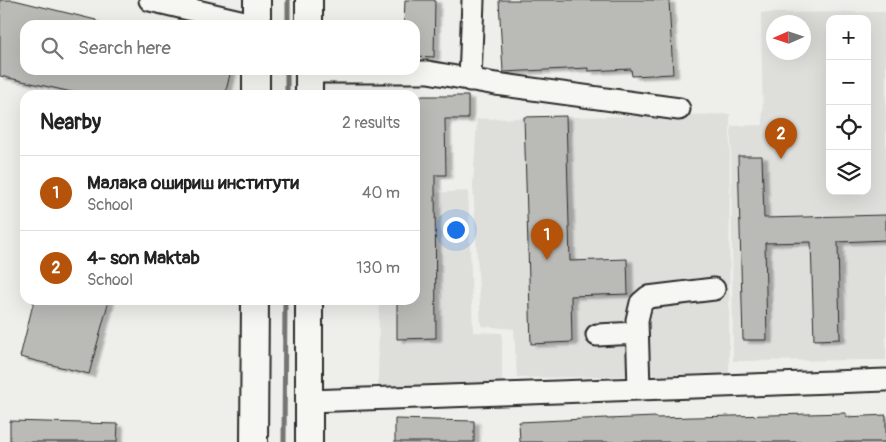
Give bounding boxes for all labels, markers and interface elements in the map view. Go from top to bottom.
north arrow [766,15,811,60]
map controls [826,15,871,195]
button: + [826,15,871,60]
search box [20,20,420,75]
icon: search [38,34,66,62]
text: Search here [78,36,171,60]
button: − [826,60,871,105]
button: locate [826,105,871,150]
text: Nearby [40,109,101,136]
text: 2 results [342,113,400,133]
pin: 2 [765,118,797,159]
button: layers [826,150,871,195]
text: Малака ошириш институти [87,171,299,195]
text: 1 [53,183,59,203]
text: 40 m [362,183,400,203]
text: School [87,195,133,215]
your location [443,217,469,243]
pin: 1 [531,219,563,260]
text: 4- son Maktab [87,246,200,270]
text: 2 [52,258,60,278]
text: 130 m [356,258,400,278]
text: School [87,270,133,290]

